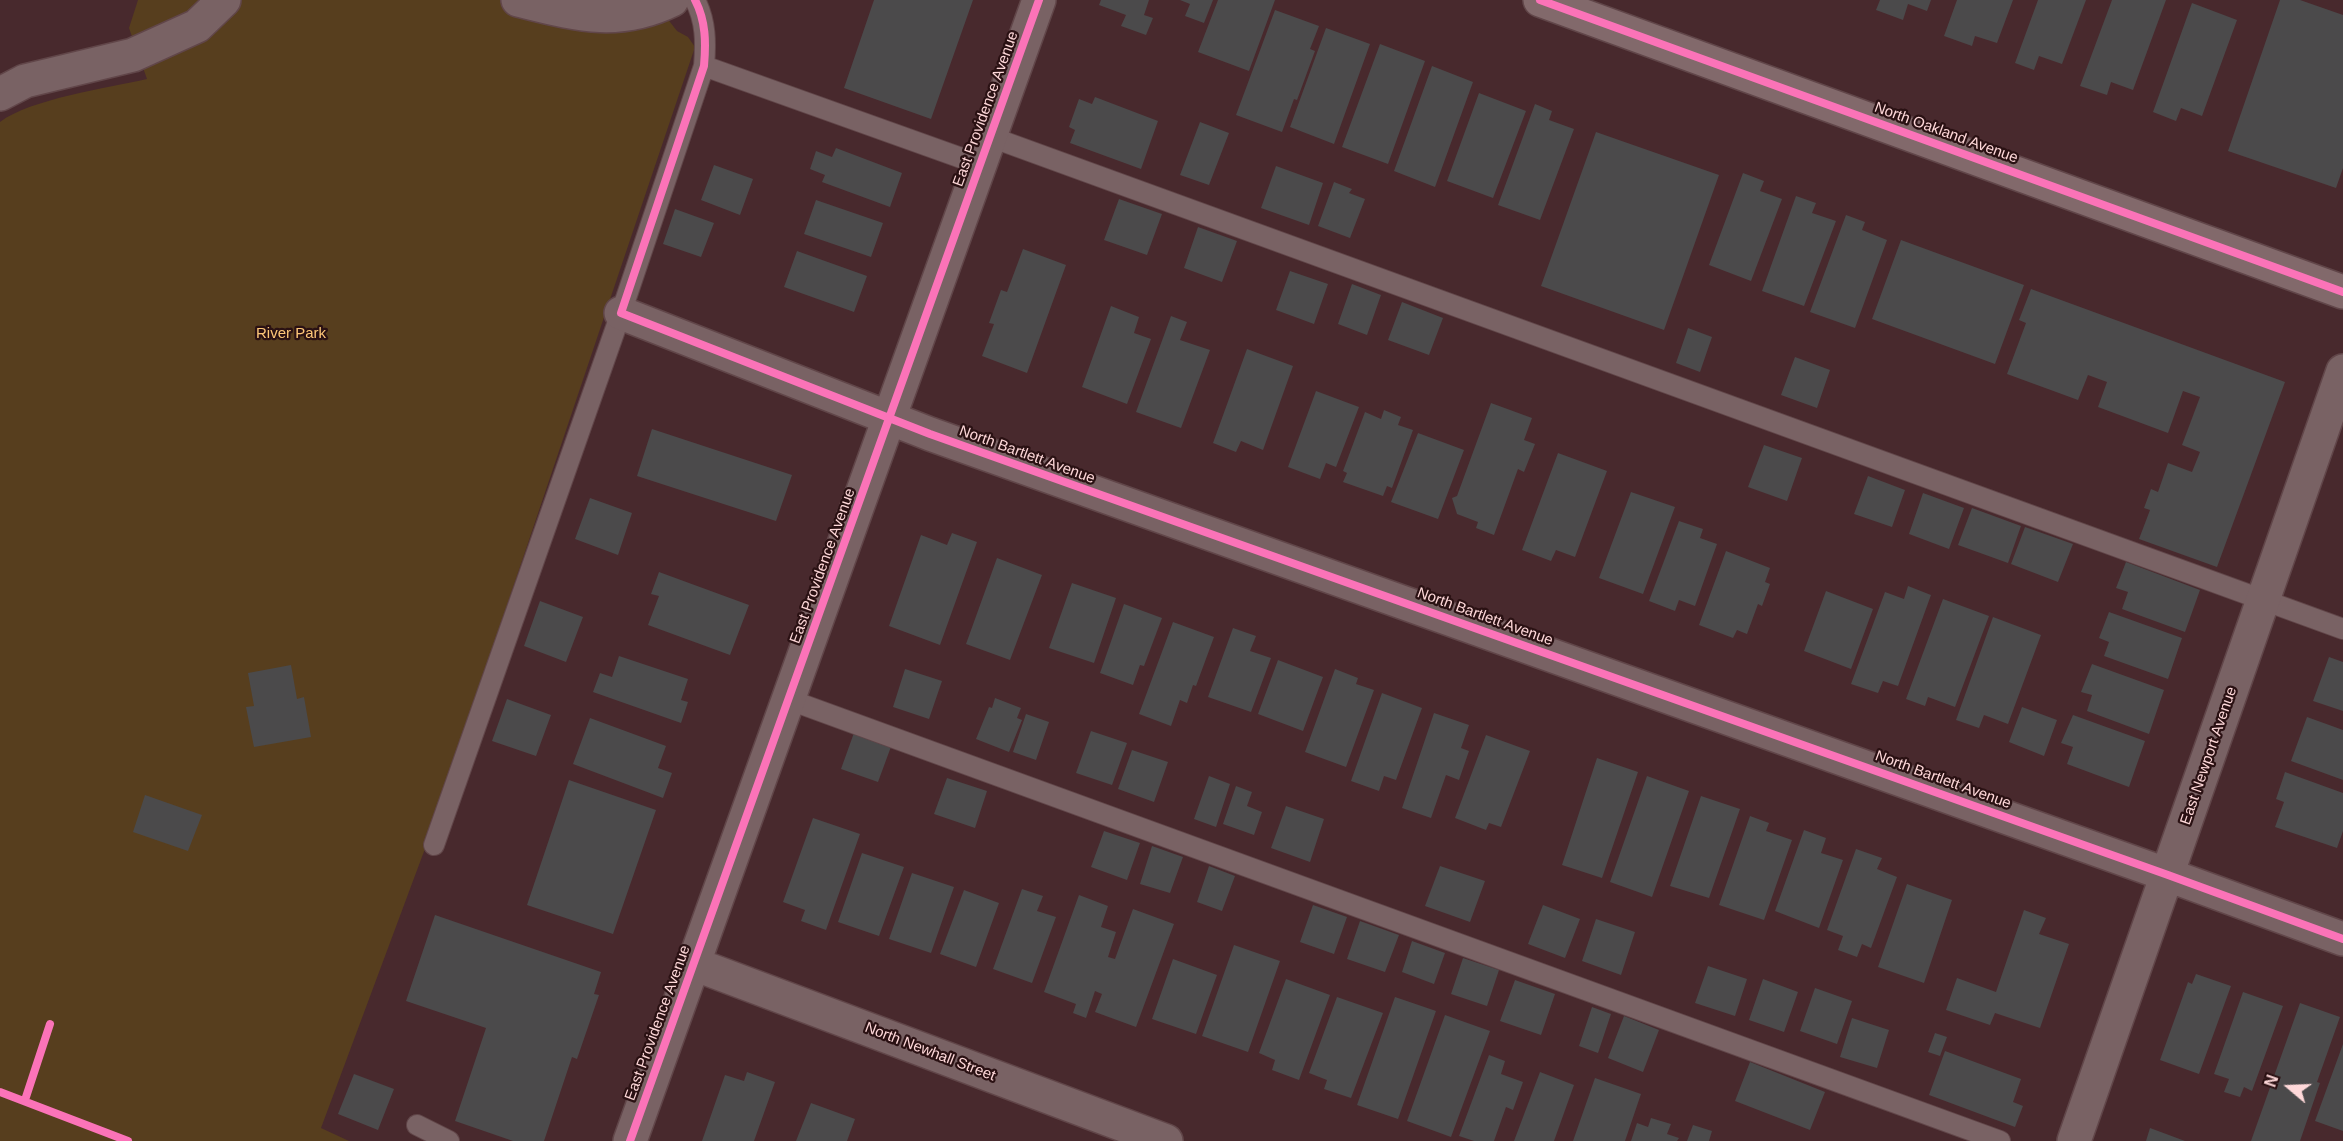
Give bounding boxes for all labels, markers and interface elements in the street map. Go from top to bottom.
street label: East Providence Avenue [949,29,1023,189]
street label: North Oakland Avenue [1872,99,2020,167]
park label: River Park [256,325,326,343]
street label: North Bartlett Avenue [957,422,1097,488]
street label: East Providence Avenue [786,486,860,646]
street label: North Bartlett Avenue [1415,584,1555,650]
street label: East Newport Avenue [2177,685,2241,827]
street label: North Bartlett Avenue [1873,747,2013,813]
street label: East Providence Avenue [621,943,695,1103]
street label: North Newhall Street [862,1019,998,1085]
north arrow [2259,1057,2319,1117]
text: N [2262,1073,2281,1089]

